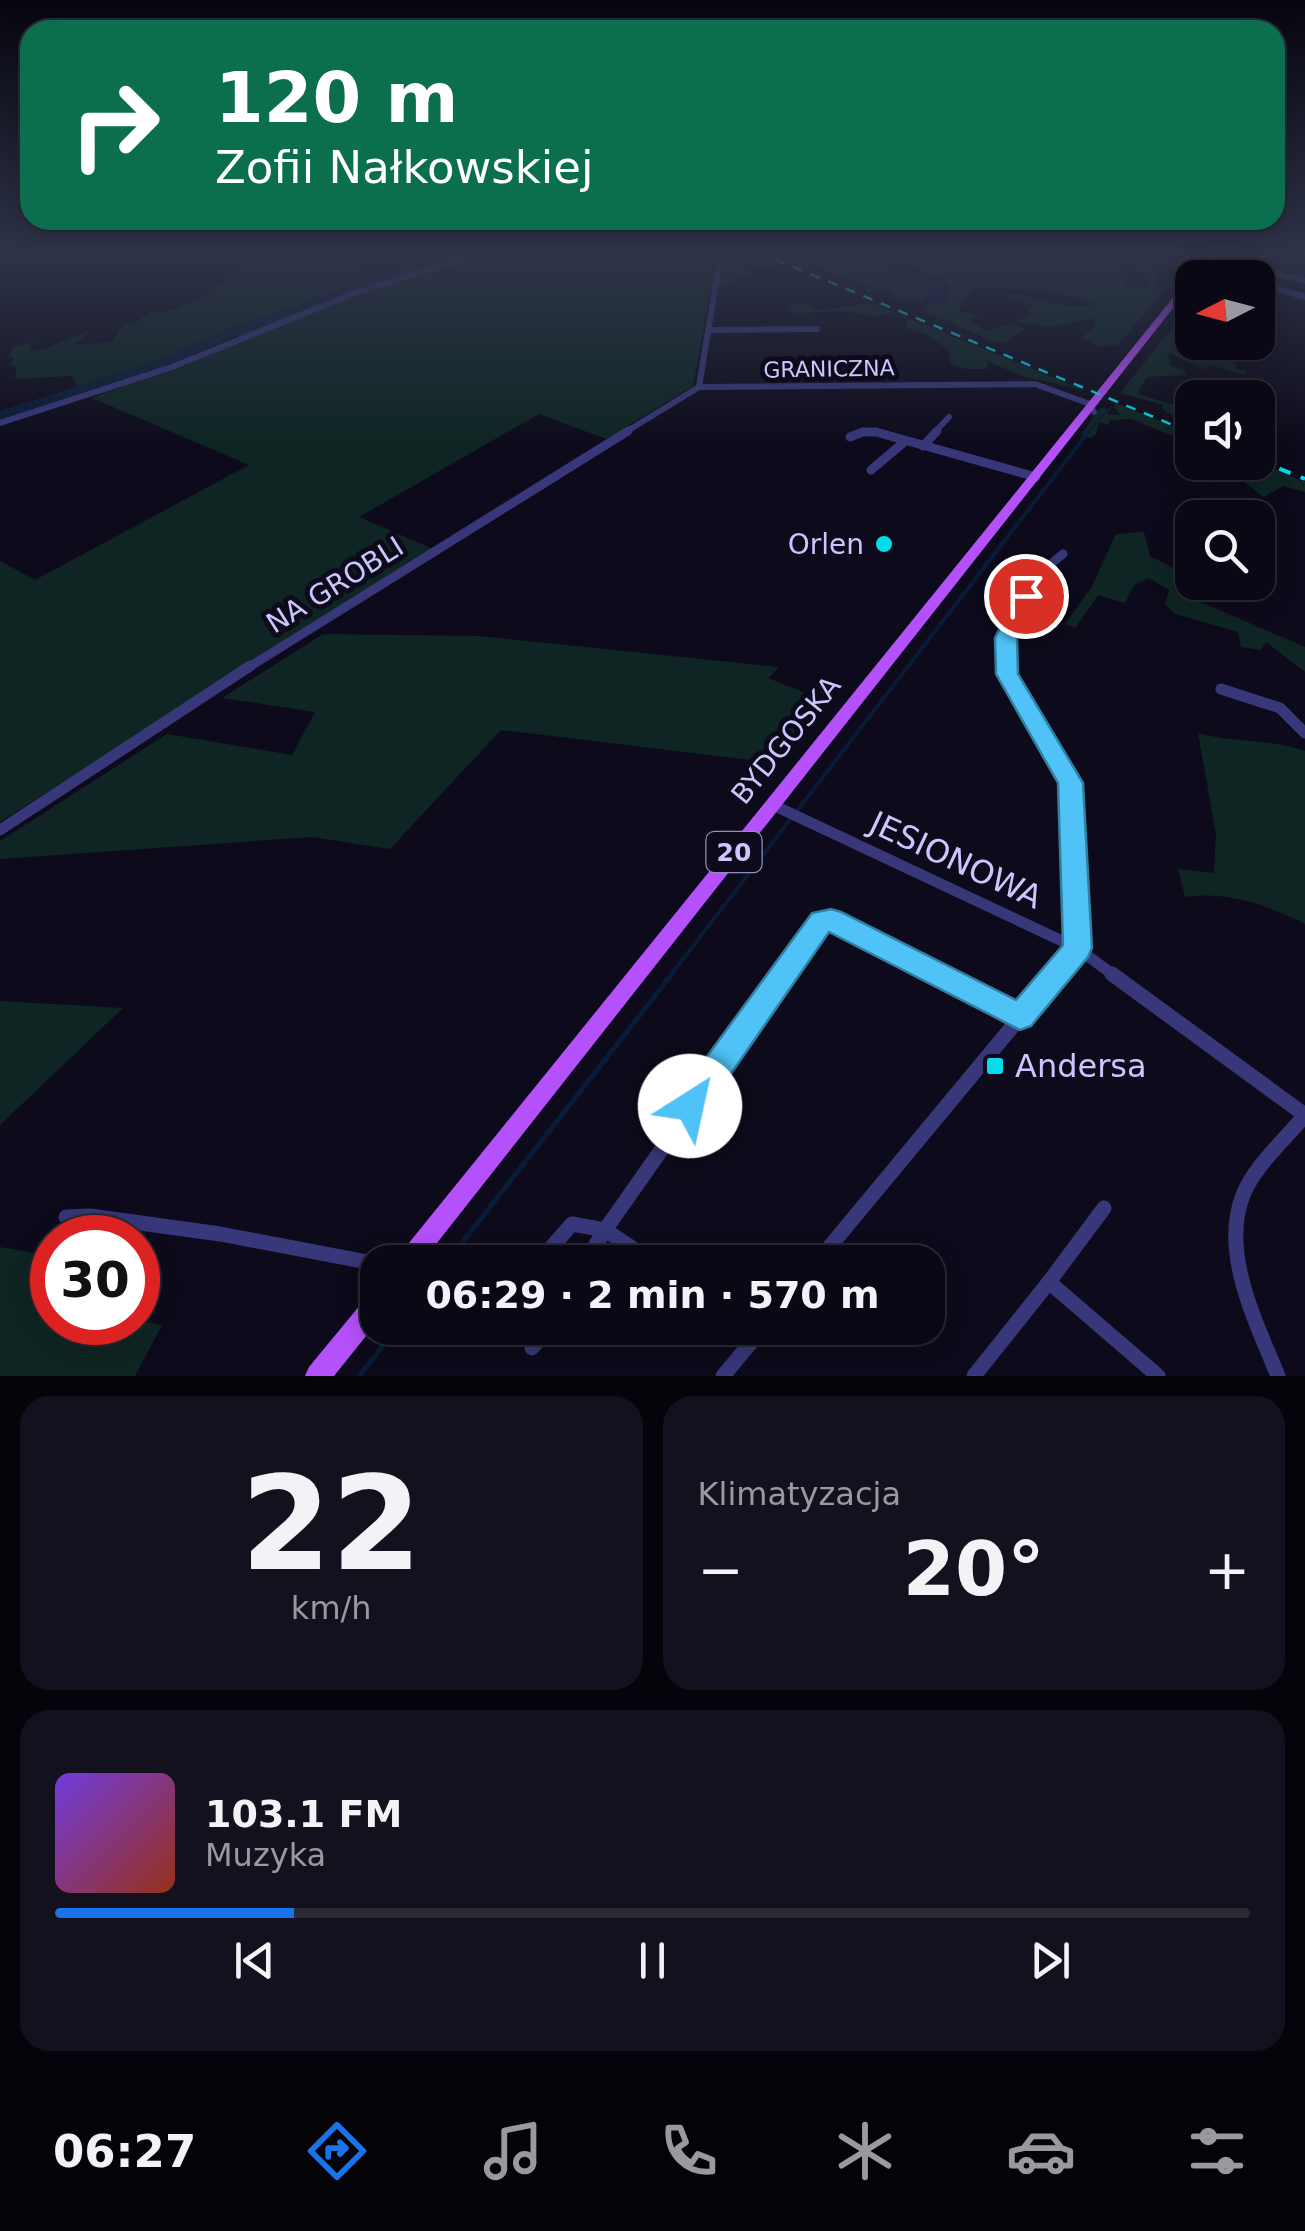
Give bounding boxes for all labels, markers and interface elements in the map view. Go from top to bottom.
text: 120 m [215,57,458,139]
icon: right [50,60,180,190]
text: Zofii Nałkowskiej [215,141,594,194]
north arrow [1175,260,1275,360]
map controls [1175,260,1275,600]
street label: GRANICZNA [763,355,895,383]
button: sound [1175,380,1275,480]
button: search [1175,500,1275,600]
place label: Orlen [788,528,864,561]
street label: NA GROBLI [260,530,410,640]
marker: Orlen [873,533,895,555]
pin [984,554,1069,639]
icon: arrive [999,569,1054,624]
street label: BYDGOSKA [724,669,848,811]
street label: JESIONOWA [862,803,1048,916]
road number: 20 [706,832,762,872]
place label: Andersa [1015,1047,1147,1085]
position arrow [638,1054,742,1158]
marker: Andersa [984,1055,1006,1077]
speed limit sign: 30 [30,1215,160,1345]
text: 06:29 · 2 min · 570 m [425,1273,880,1317]
text: 22 [241,1448,422,1600]
text: Klimatyzacja [698,1475,901,1513]
text: 20° [903,1525,1045,1613]
text: − [698,1538,744,1602]
text: + [1204,1538,1250,1602]
text: km/h [291,1589,372,1627]
text: 103.1 FM [205,1792,402,1836]
text: Muzyka [205,1836,326,1874]
icon: previous [227,1933,282,1988]
icon: pause [625,1933,680,1988]
icon: next [1023,1933,1078,1988]
icon: directions [302,2116,372,2186]
icon: music [478,2116,548,2186]
icon: phone [654,2116,724,2186]
icon: climate [830,2116,900,2186]
icon: car [1006,2116,1076,2186]
icon: filters [1182,2116,1252,2186]
text: 06:27 [53,2125,196,2178]

